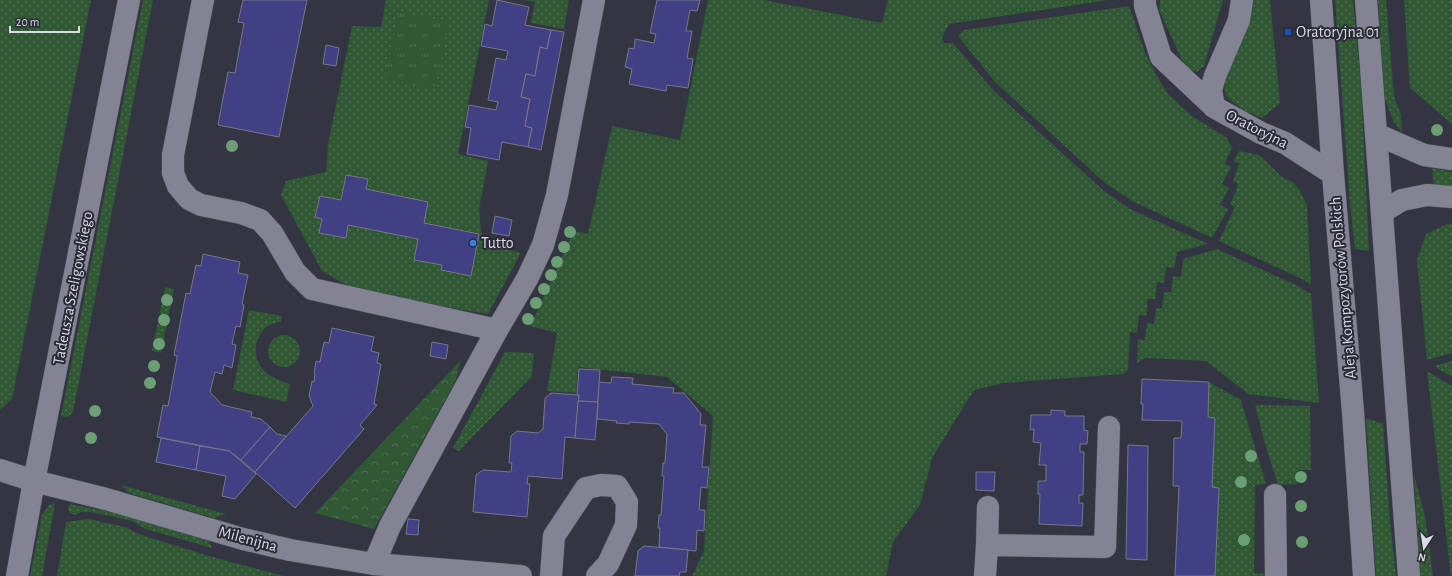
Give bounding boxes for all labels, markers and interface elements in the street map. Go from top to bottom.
scale bar [10,8,79,34]
text: 20 m [16,16,39,28]
place label: Oratoryjna 01 [1296,24,1380,41]
marker: Oratoryjna 01 [1283,27,1293,37]
street label: Oratoryjna [1223,107,1291,152]
street label: Aleja Kompozytorów Polskich [1327,196,1360,380]
street label: Tadeusza Szeligowskiego [50,210,96,366]
place label: Tutto [481,235,514,251]
marker: Tutto [468,238,478,248]
street label: Milenijna [217,524,279,555]
north arrow [1404,528,1444,568]
text: N [1417,551,1427,563]

